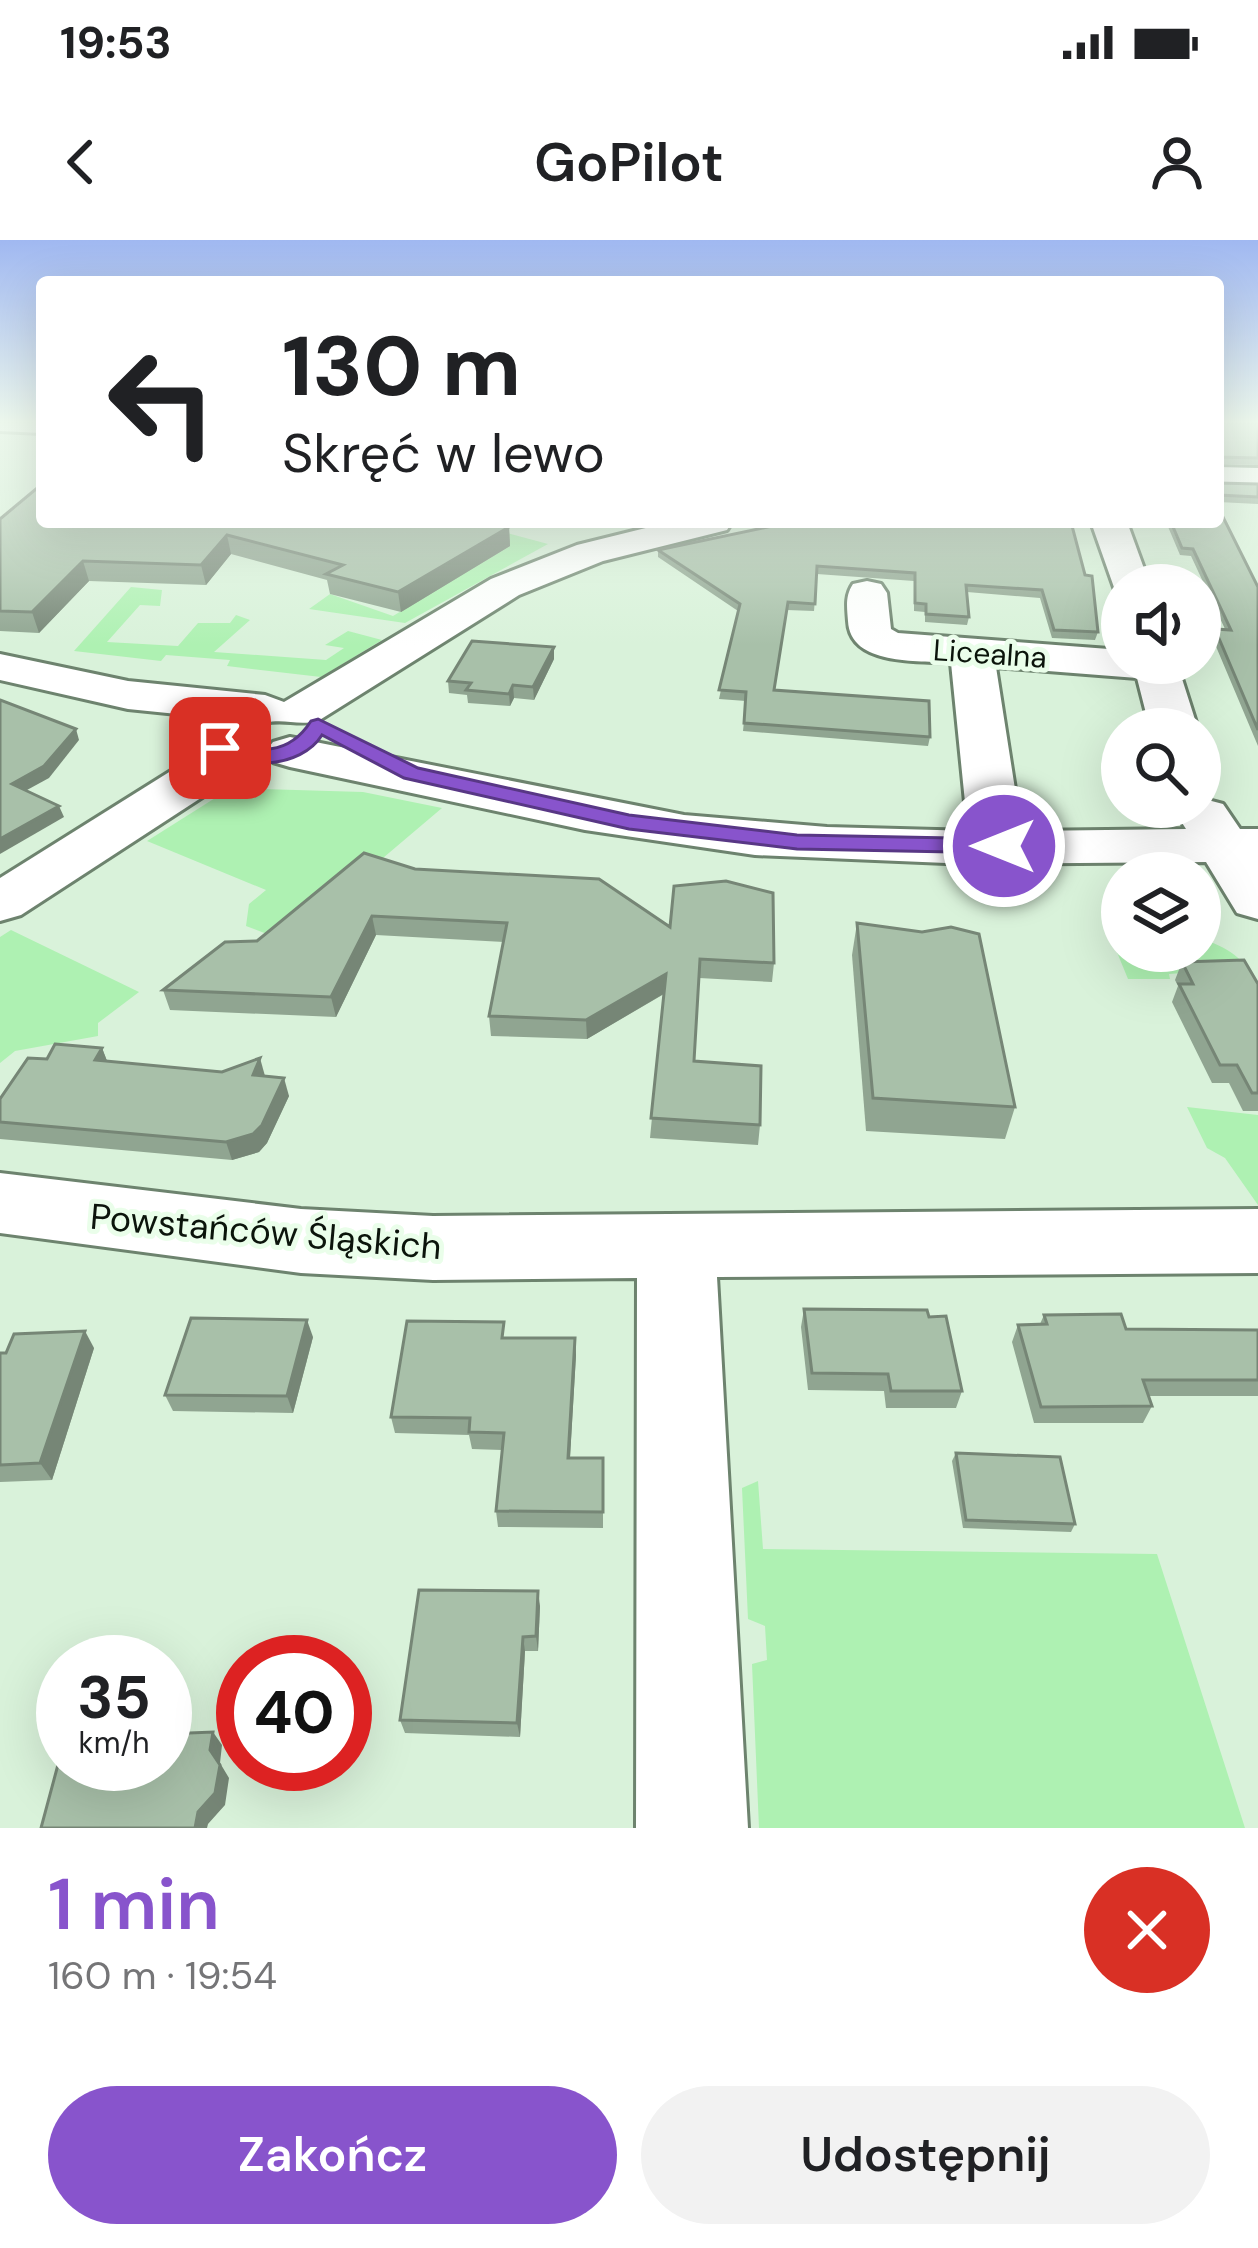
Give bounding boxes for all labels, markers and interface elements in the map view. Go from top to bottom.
text: 19:53 [60,13,172,72]
text: GoPilot [534,127,724,198]
icon: back [48,129,114,195]
icon: person [1144,129,1210,195]
text: 130 m [282,312,521,421]
icon: left [84,324,240,480]
text: Skręć w lewo [282,418,605,489]
map controls [1101,564,1221,972]
button: sound [1101,564,1221,684]
street label: Licealna [932,630,1048,677]
pin [169,697,271,799]
button: search [1101,708,1221,828]
icon: arrive [187,715,253,781]
position arrow [941,783,1067,909]
button: layers [1101,852,1221,972]
street label: Powstańców Śląskich [88,1193,444,1270]
speed limit sign: 40 [216,1635,372,1791]
text: 35 [77,1658,151,1737]
text: km/h [79,1723,149,1762]
text: 1 min [48,1858,220,1951]
button: close [1084,1867,1210,1993]
text: 160 m · 19:54 [48,1950,277,2001]
button: Zakończ [48,2086,617,2224]
button: Udostępnij [641,2086,1210,2224]

